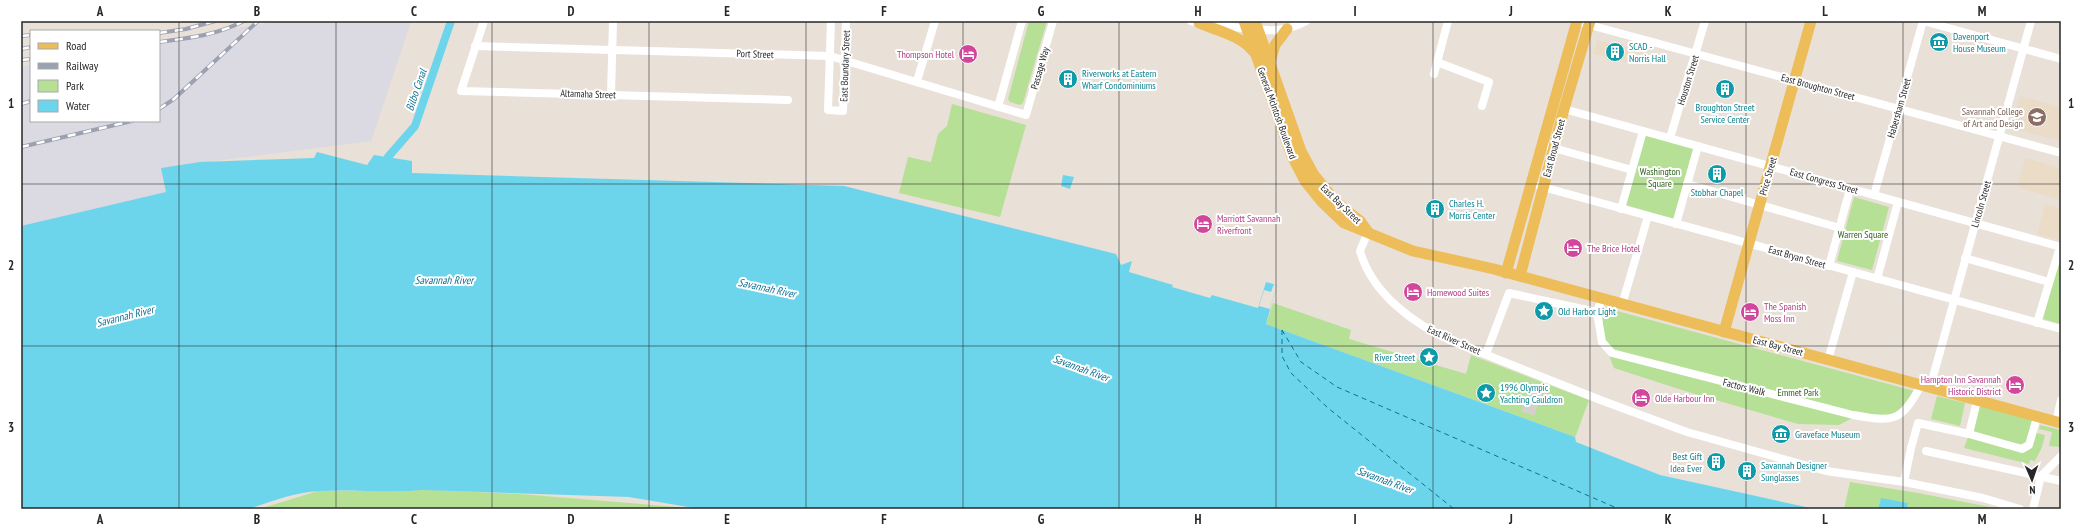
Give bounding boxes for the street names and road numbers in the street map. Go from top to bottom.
street label: East Boundary Street [837,30,853,102]
street label: Passage Way [1028,45,1052,91]
street label: Port Street [736,47,774,61]
street label: Houston Street [1674,53,1702,107]
street label: General McIntosh Boulevard [1254,65,1300,161]
street label: East Broughton Street [1780,71,1856,103]
street label: Habersham Street [1884,76,1914,139]
street label: Altamaha Street [560,87,616,101]
street label: East Broad Street [1540,117,1568,178]
street label: Price Street [1756,155,1780,197]
street label: East Congress Street [1788,165,1860,197]
street label: Lincoln Street [1968,179,1994,229]
street label: East Bay Street [1318,181,1364,227]
street label: East Bryan Street [1767,243,1827,271]
street label: East River Street [1425,322,1483,358]
street label: East Bay Street [1751,333,1805,359]
street label: Factors Walk [1721,375,1767,399]

